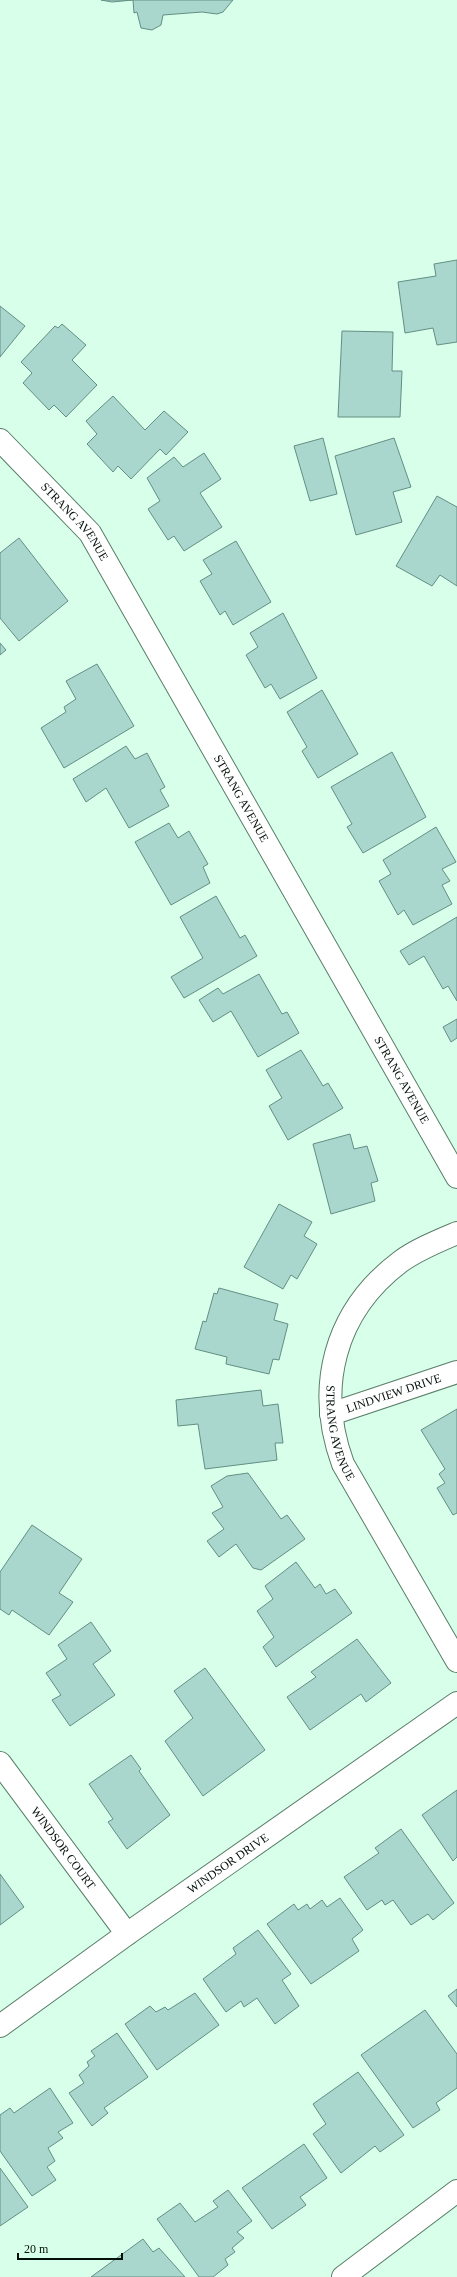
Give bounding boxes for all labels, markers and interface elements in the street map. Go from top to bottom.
street label: STRANG AVENUE [38,480,111,563]
street label: STRANG AVENUE [211,752,272,845]
street label: STRANG AVENUE [371,1034,432,1126]
street label: LINDVIEW DRIVE [344,1371,443,1416]
street label: STRANG AVENUE [323,1385,358,1483]
street label: WINDSOR COURT [28,1804,99,1893]
street label: WINDSOR DRIVE [185,1830,271,1897]
scale bar [18,2235,122,2261]
text: 20 m [24,2242,49,2256]

